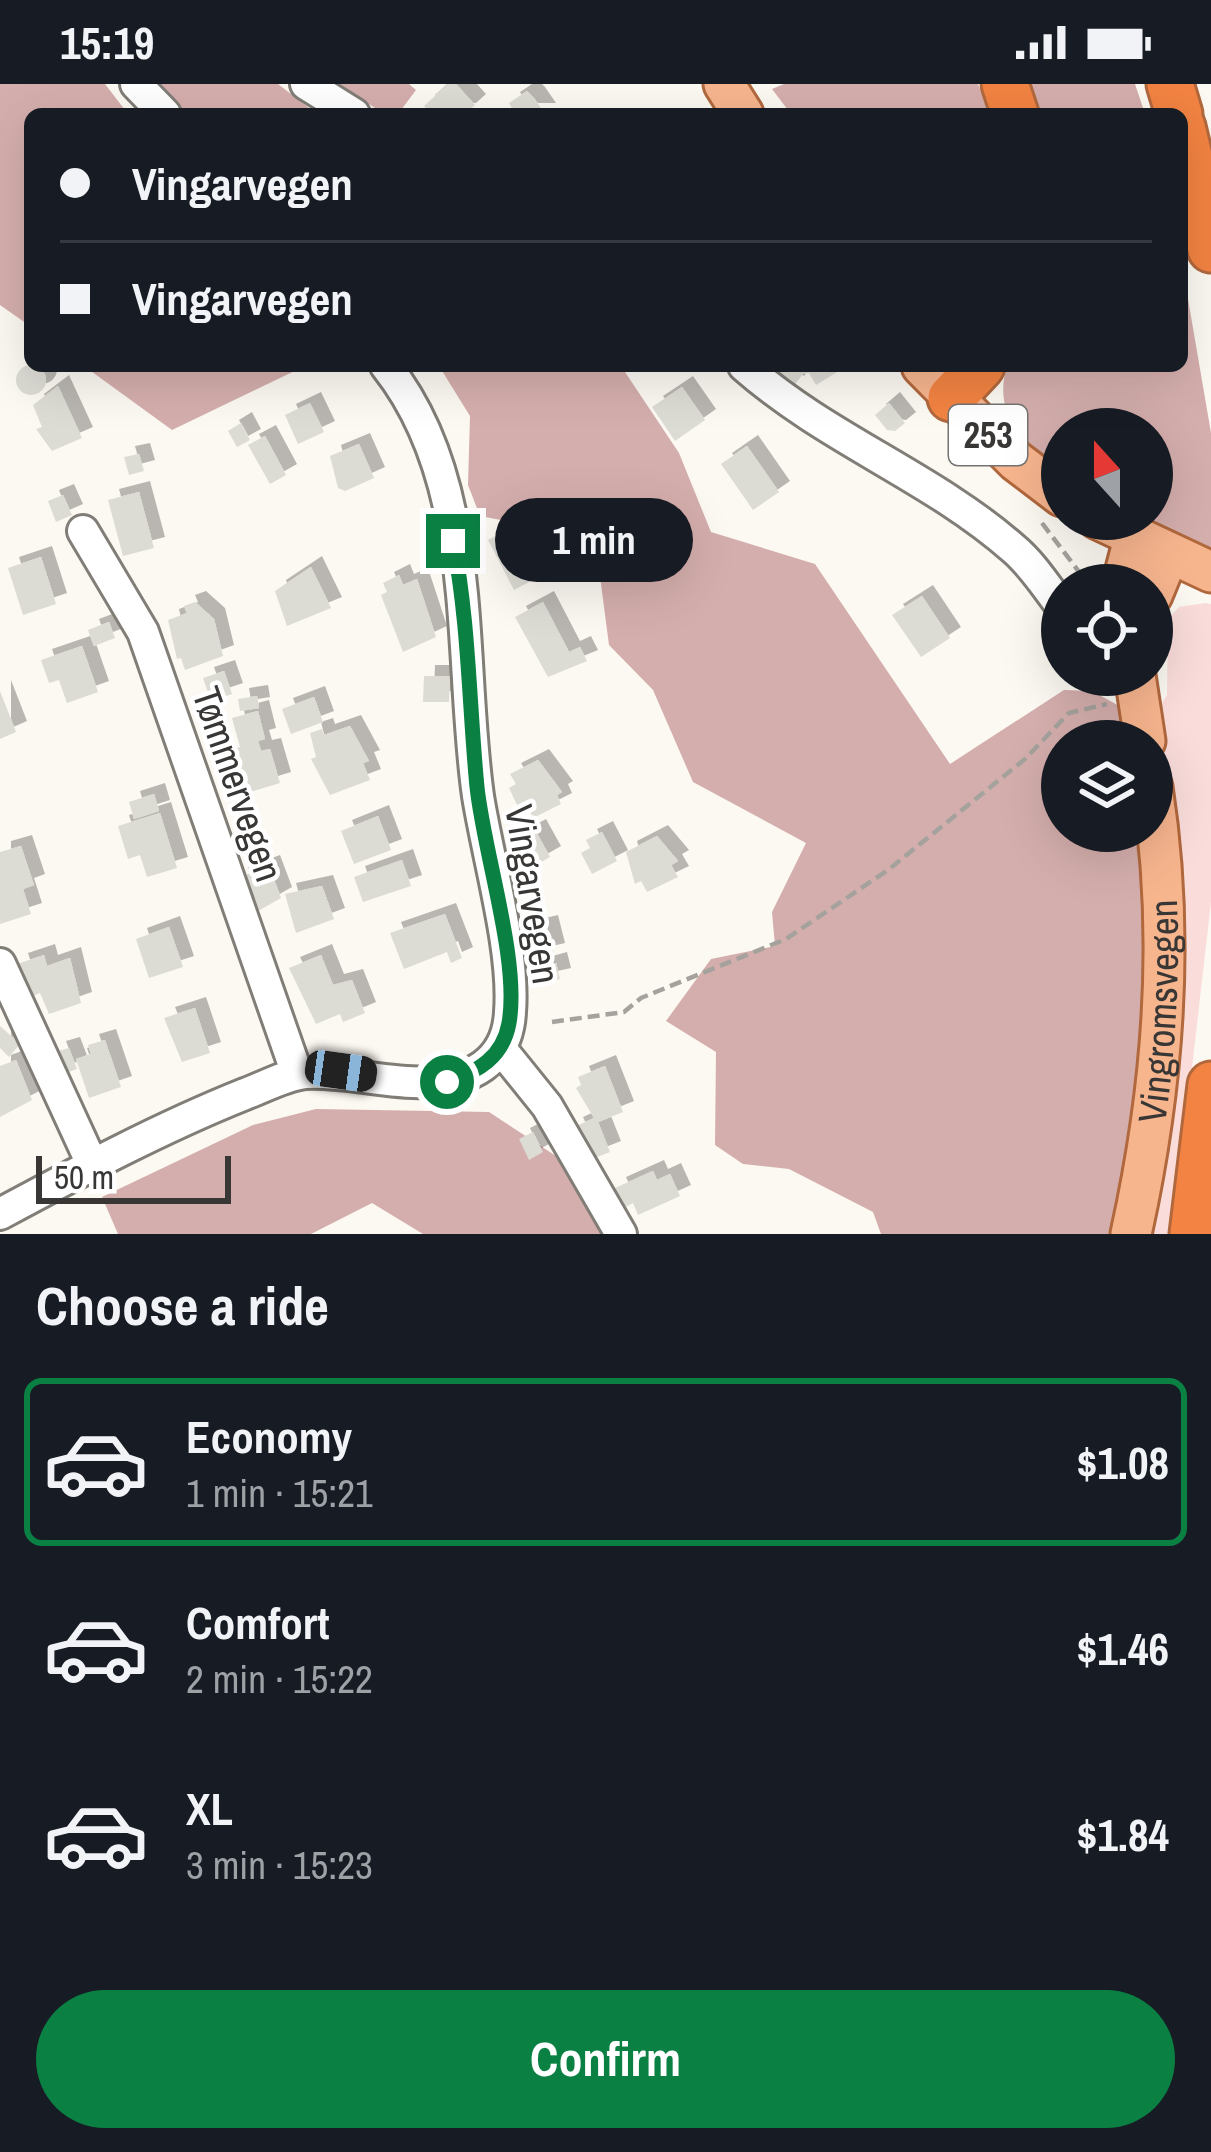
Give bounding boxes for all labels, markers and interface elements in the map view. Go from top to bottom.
text: 15:19 [60,12,154,73]
text: Vingarvegen [132,153,353,214]
text: Vingarvegen [132,268,353,329]
road number: 253 [949,405,1027,465]
north arrow [1041,408,1173,540]
map controls [1041,408,1173,852]
callout: 1 min [495,499,693,583]
route end [426,514,480,568]
text: 1 min [552,514,636,566]
button: locate [1041,564,1173,696]
street label: Tømmervegen [180,680,296,888]
button: layers [1041,720,1173,852]
street label: Vingarvegen [493,801,573,987]
street label: Vingromsvegen [1125,899,1190,1126]
car [303,1048,379,1094]
route start [420,1055,474,1109]
scale bar [36,1150,231,1203]
text: 50 m [54,1155,114,1199]
text: Choose a ride [36,1269,329,1342]
text: Economy [186,1406,352,1467]
icon: car [42,1408,150,1516]
text: $1.08 [1077,1432,1169,1493]
text: 1 min · 15:21 [186,1467,373,1519]
text: Comfort [186,1592,329,1653]
icon: car [42,1594,150,1702]
text: $1.46 [1077,1618,1169,1679]
text: 2 min · 15:22 [186,1653,373,1705]
text: XL [186,1778,233,1839]
icon: car [42,1780,150,1888]
text: $1.84 [1077,1804,1169,1865]
text: 3 min · 15:23 [186,1839,373,1891]
button: Confirm [36,1990,1175,2128]

